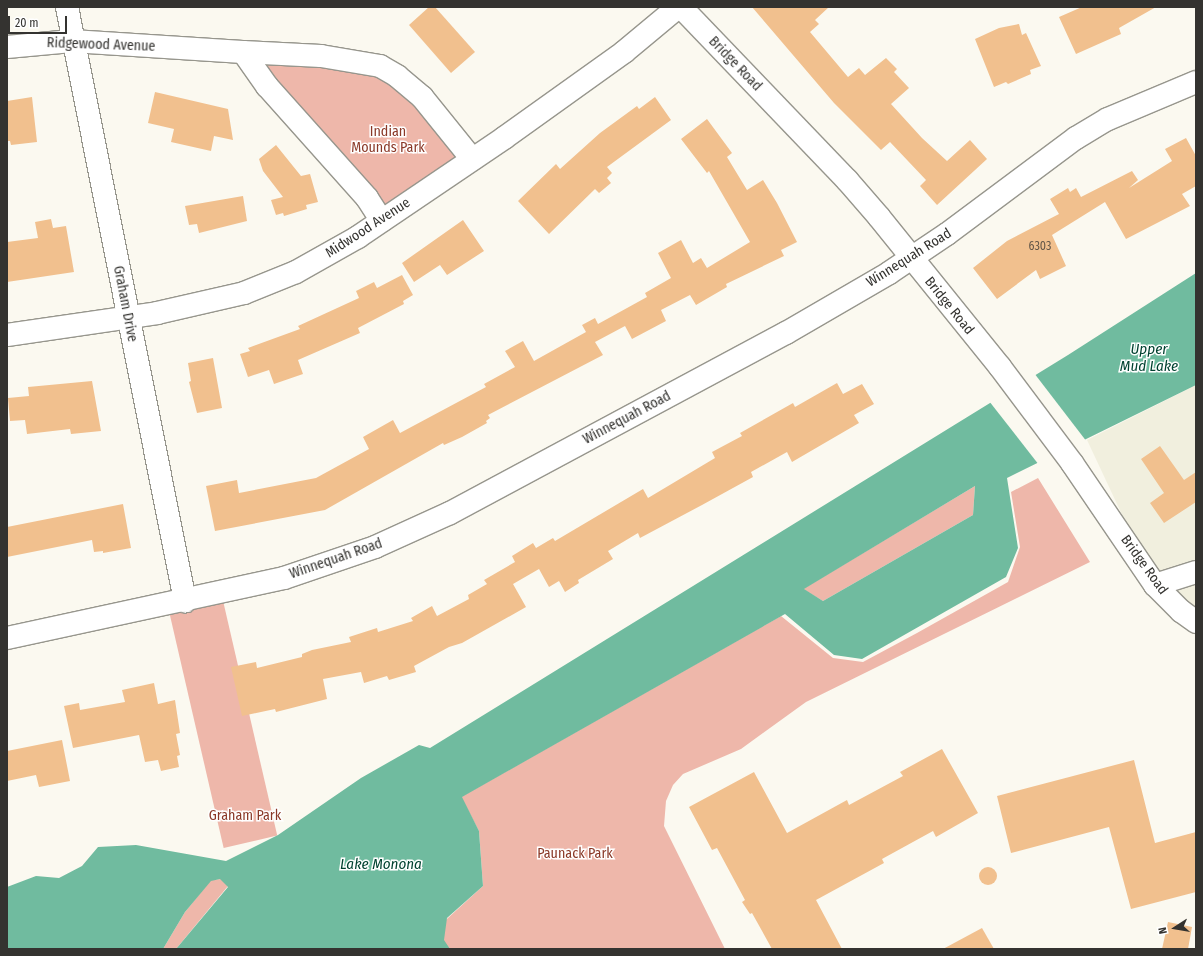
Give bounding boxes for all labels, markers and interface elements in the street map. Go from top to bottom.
scale bar [10,8,69,34]
text: 20 m [15,16,39,30]
street label: Bridge Road [705,33,765,95]
street label: Ridgewood Avenue [46,35,156,55]
park label: Indian Mounds Park [351,124,425,156]
street label: Midwood Avenue [322,194,414,262]
street label: Winnequah Road [863,225,955,291]
house number: 6303 [1029,240,1051,254]
street label: Graham Drive [109,264,141,344]
street label: Bridge Road [921,274,977,338]
water label: Upper Mud Lake [1120,340,1178,375]
street label: Winnequah Road [580,388,674,448]
street label: Bridge Road [1117,532,1171,598]
street label: Winnequah Road [287,535,385,583]
park label: Graham Park [209,808,281,824]
park label: Paunack Park [537,846,613,862]
water label: Lake Monona [340,856,422,874]
north arrow [1155,908,1195,948]
text: N [1156,926,1170,935]

